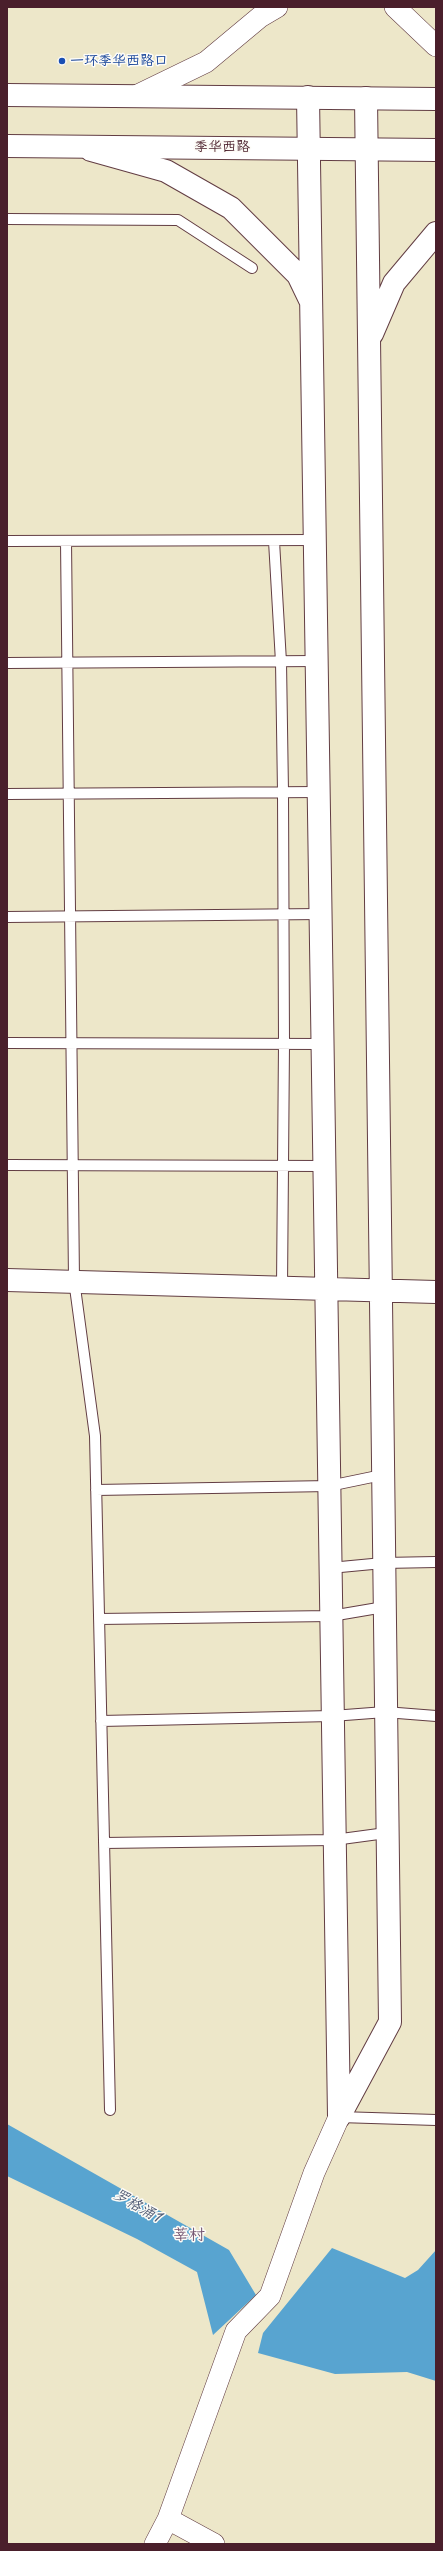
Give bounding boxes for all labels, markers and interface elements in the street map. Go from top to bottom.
place label: 一环季华西路口 [70,53,168,69]
marker: 一环季华西路口 [57,56,67,66]
street label: 季华西路 [194,139,250,155]
water label: 罗格涌1 [110,2185,164,2227]
district label: 莘村 [173,2226,205,2246]

